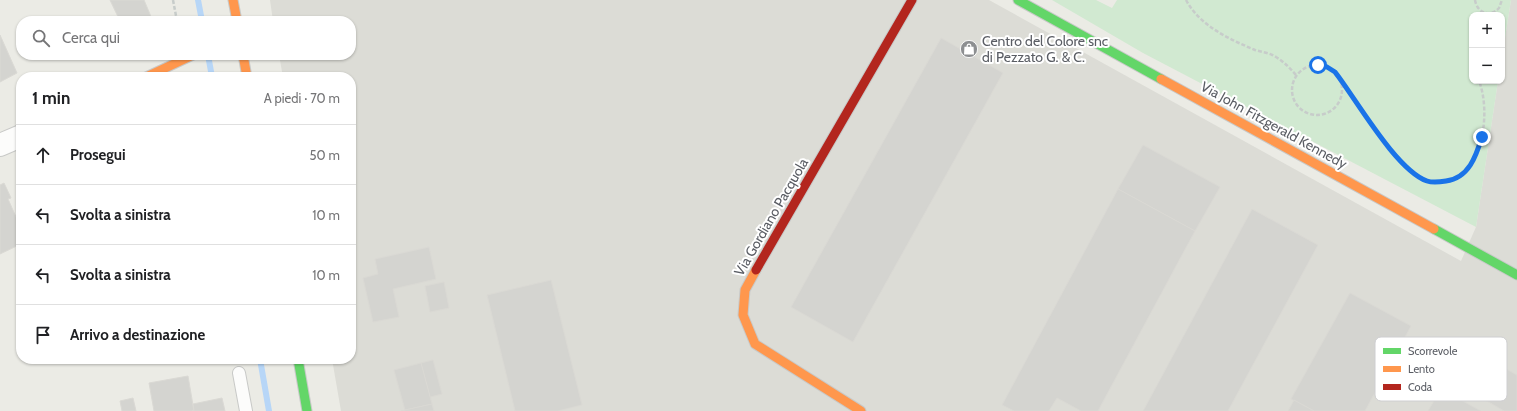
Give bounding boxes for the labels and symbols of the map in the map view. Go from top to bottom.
place label: Centro del Colore snc di Pezzato G. & C. [982,32,1108,66]
shop icon: Centro del Colore snc di Pezzato G. & C. [959,39,979,59]
route start [1309,56,1327,74]
street label: Via John Fitzgerald Kennedy [1198,77,1350,173]
route end [1473,128,1491,146]
street label: Via Gordiano Pacquola [730,155,812,279]
legend [1375,337,1507,401]
text: Scorrevole [1408,344,1458,358]
text: Lento [1408,362,1435,376]
text: Coda [1408,380,1433,394]

